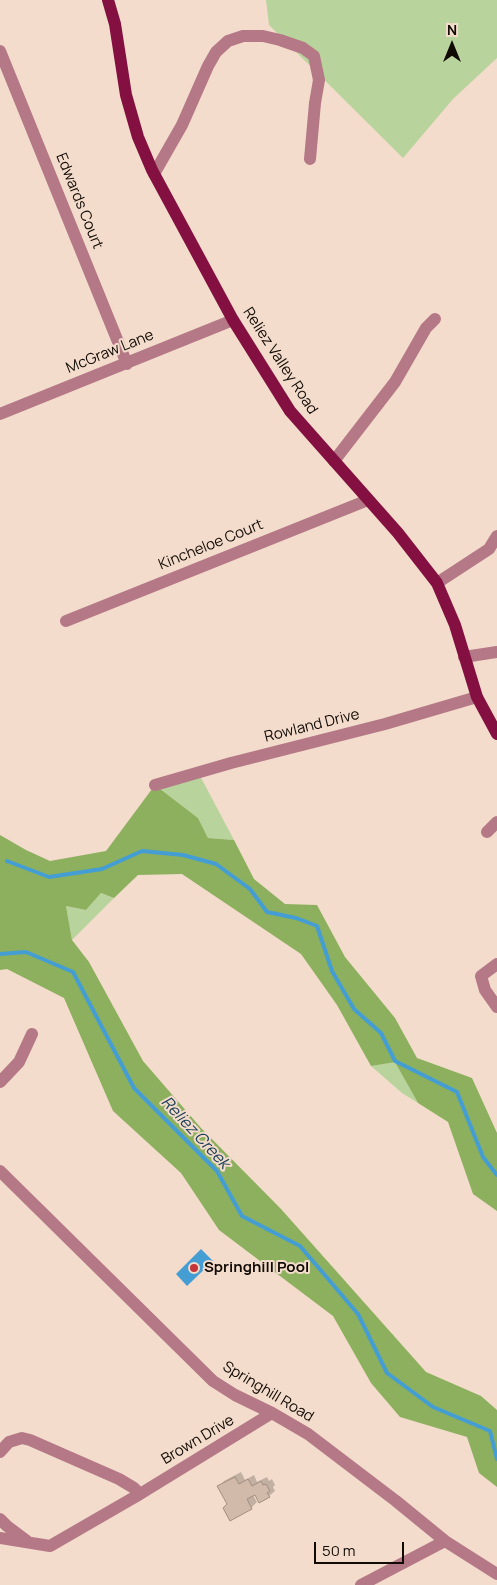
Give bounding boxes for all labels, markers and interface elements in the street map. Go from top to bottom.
north arrow [427,20,477,70]
text: N [447,20,457,39]
street label: Edwards Court [52,150,106,252]
street label: Reliez Valley Road [239,304,321,418]
street label: McGraw Lane [64,326,156,378]
street label: Kincheloe Court [156,516,266,574]
street label: Rowland Drive [263,706,361,746]
water label: Reliez Creek [157,1093,233,1173]
place label: Springhill Pool [204,1259,309,1277]
marker: Springhill Pool [188,1262,200,1274]
street label: Springhill Road [219,1358,317,1426]
street label: Brown Drive [158,1411,238,1469]
scale bar [317,1532,407,1564]
text: 50 m [322,1540,356,1561]

